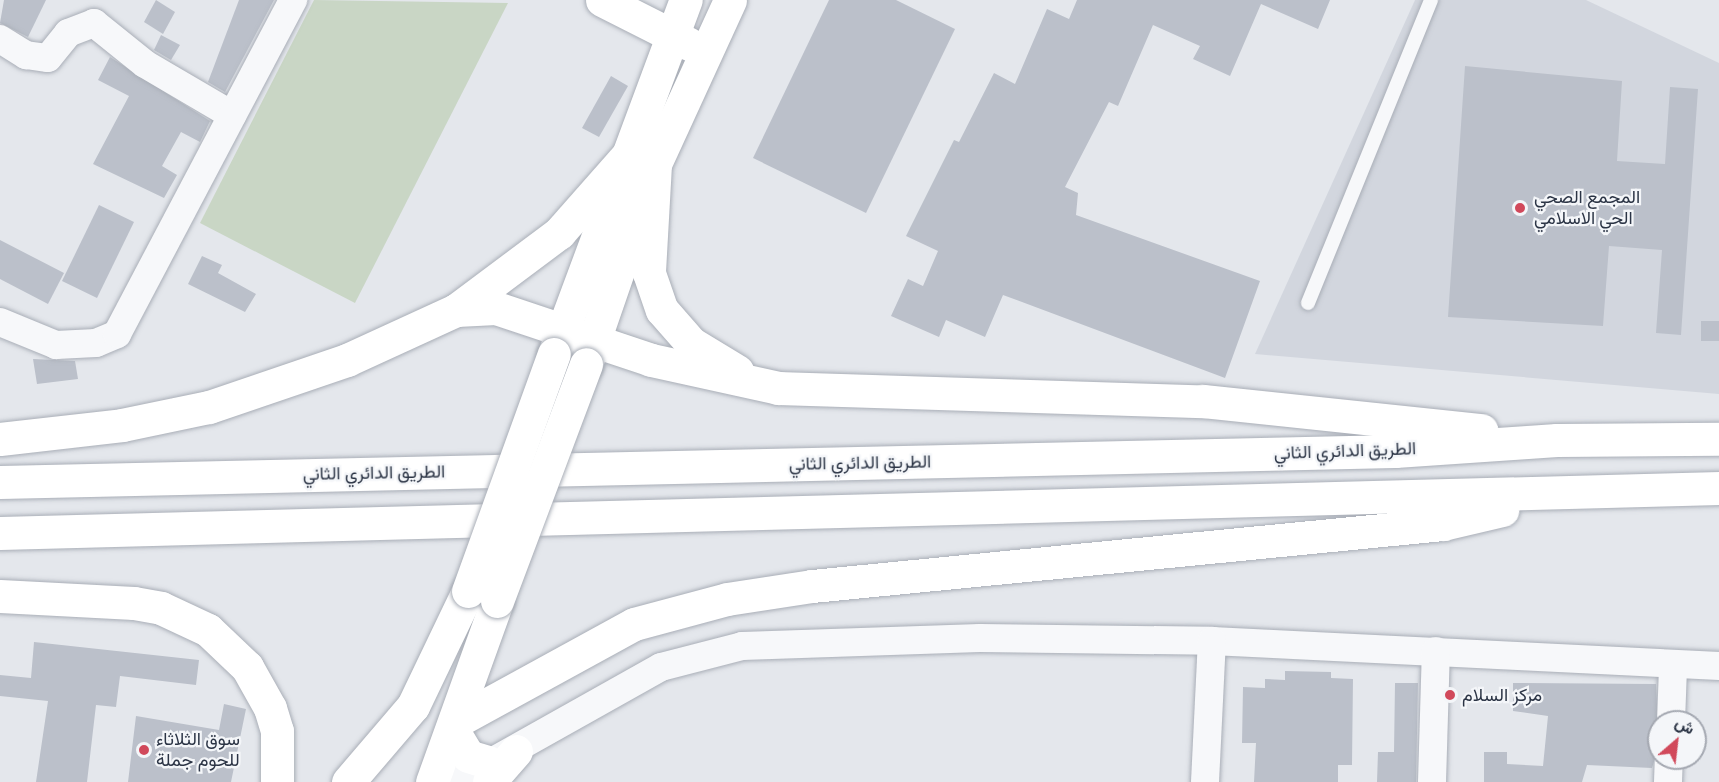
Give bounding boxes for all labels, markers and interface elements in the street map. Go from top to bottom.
place label: المجمع الصحي الحي الاسلامي [1534,187,1640,230]
marker: المجمع الصحي الحي الاسلامي [1511,199,1529,217]
street label: الطريق الدائري الثاني [1273,438,1417,464]
street label: الطريق الدائري الثاني [789,451,931,475]
street label: الطريق الدائري الثاني [303,461,445,485]
place label: مركز السلام [1462,684,1542,706]
marker: مركز السلام [1443,688,1457,702]
north arrow [1647,710,1707,770]
text: ش [1672,713,1698,738]
place label: سوق الثلاثاء للحوم جملة [156,729,240,771]
marker: سوق الثلاثاء للحوم جملة [137,743,151,757]

